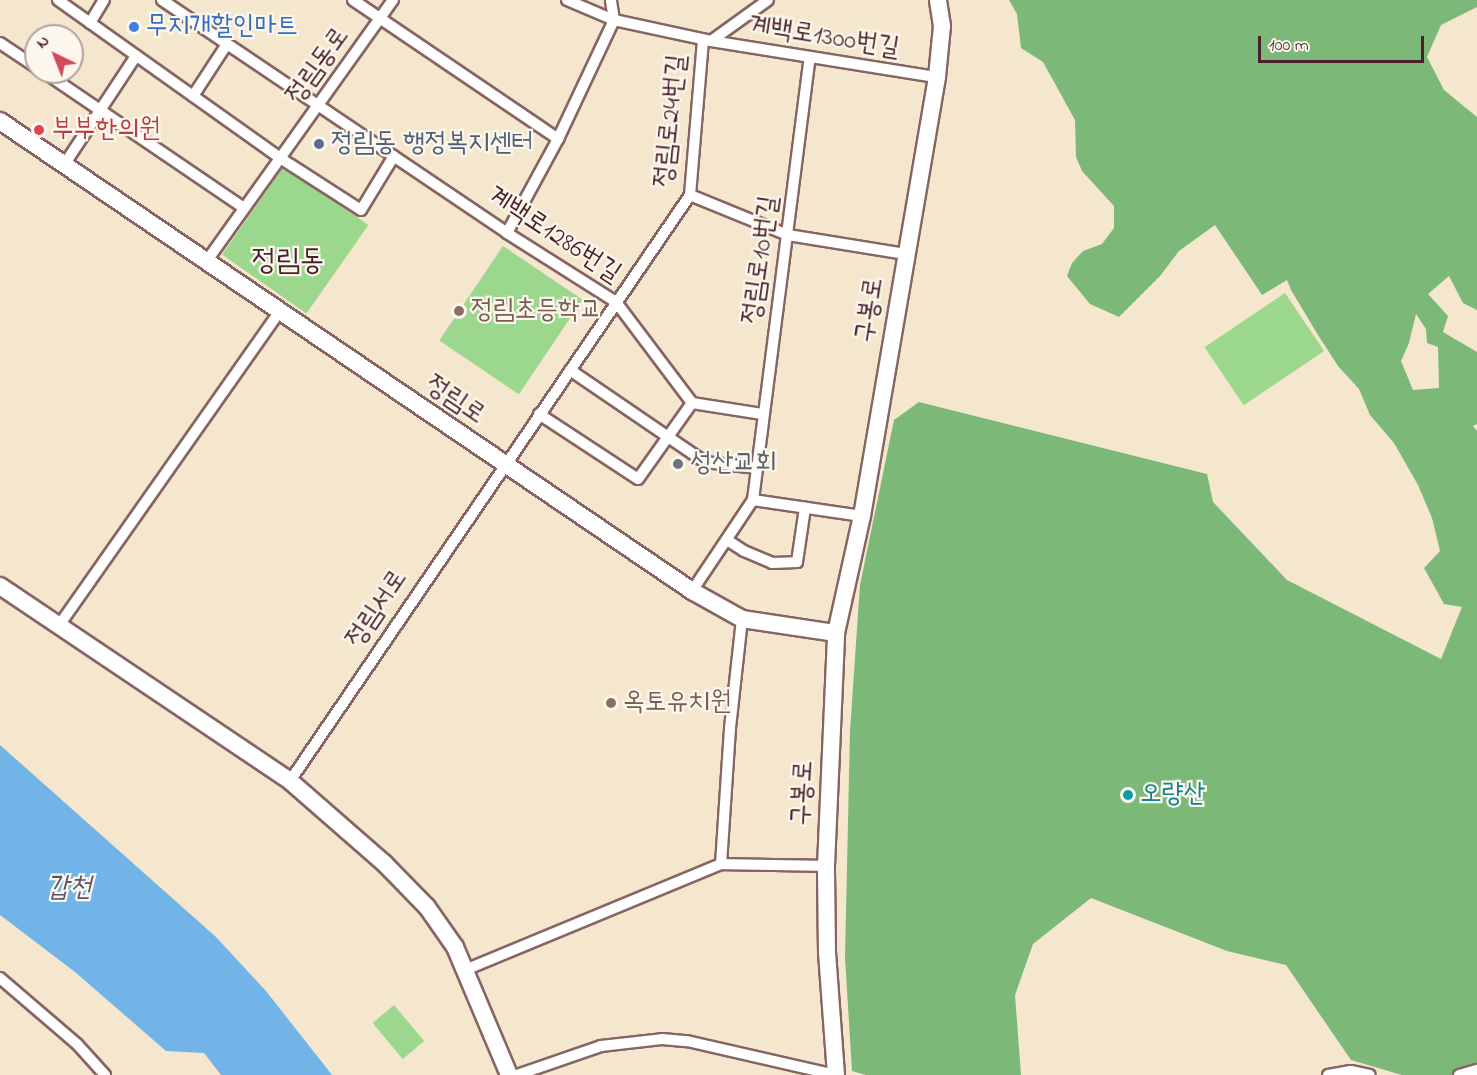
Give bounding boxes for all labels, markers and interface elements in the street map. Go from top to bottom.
street label: 계백로1300번길 [747,9,901,65]
place label: 무지개할인마트 [146,11,298,43]
marker: 무지개할인마트 [127,20,141,34]
street label: 정림동로 [279,21,357,111]
north arrow [24,24,84,84]
scale bar [1261,24,1428,62]
text: N [31,30,55,55]
text: 100 m [1269,33,1309,59]
street label: 정림로24번길 [648,53,694,189]
place label: 부부한의원 [52,114,161,146]
marker: 부부한의원 [30,121,48,139]
place label: 정림동 행정복지센터 [331,128,533,160]
marker: 정림동 행정복지센터 [312,137,326,151]
street label: 계백로1286번길 [481,180,627,290]
street label: 정림로10번길 [736,194,786,326]
district label: 정림동 [252,244,324,280]
street label: 구봉로 [849,275,891,345]
place label: 정림초등학교 [471,295,601,327]
marker: 정림초등학교 [452,304,466,318]
street label: 정림로 [419,368,491,432]
place label: 성산교회 [690,448,777,480]
marker: 성산교회 [671,457,685,471]
street label: 정림서로 [339,564,415,654]
place label: 옥토유치원 [623,687,732,719]
marker: 옥토유치원 [604,696,618,710]
street label: 구봉로 [785,760,821,826]
place label: 오량산 [1140,779,1205,811]
marker: 오량산 [1121,788,1135,802]
water label: 갑천 [46,872,92,906]

